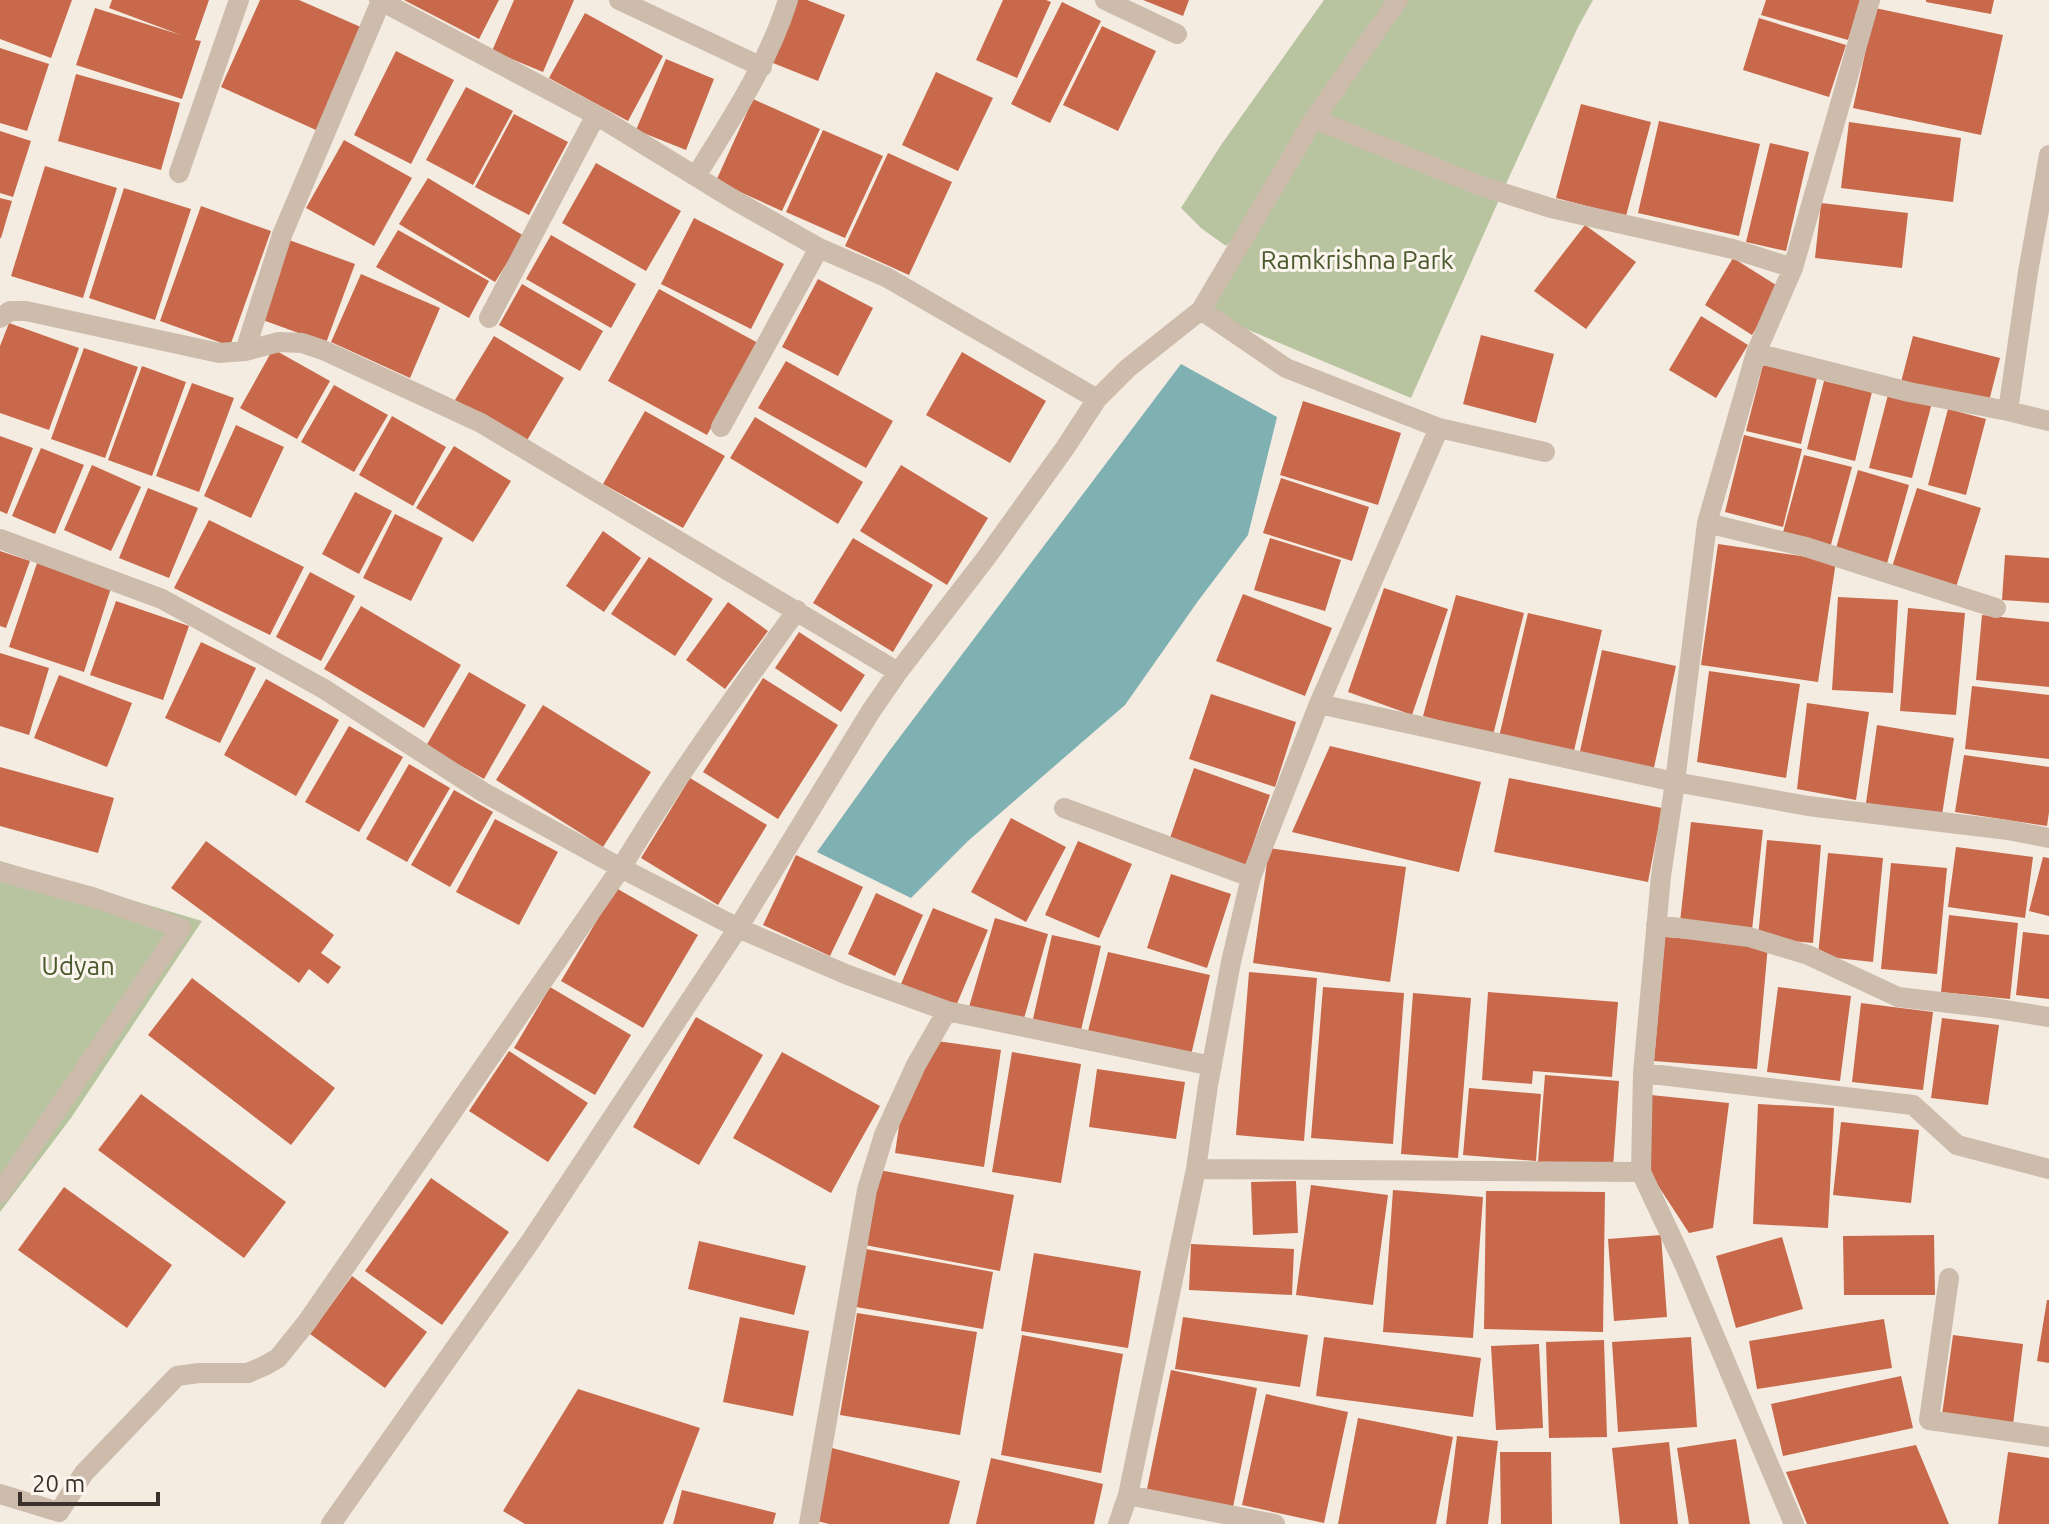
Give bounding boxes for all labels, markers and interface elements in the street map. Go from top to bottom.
park label: Ramkrishna Park [1260,245,1454,274]
park label: Udyan [41,951,115,980]
scale bar [20,1456,158,1506]
text: 20 m [32,1470,85,1497]

